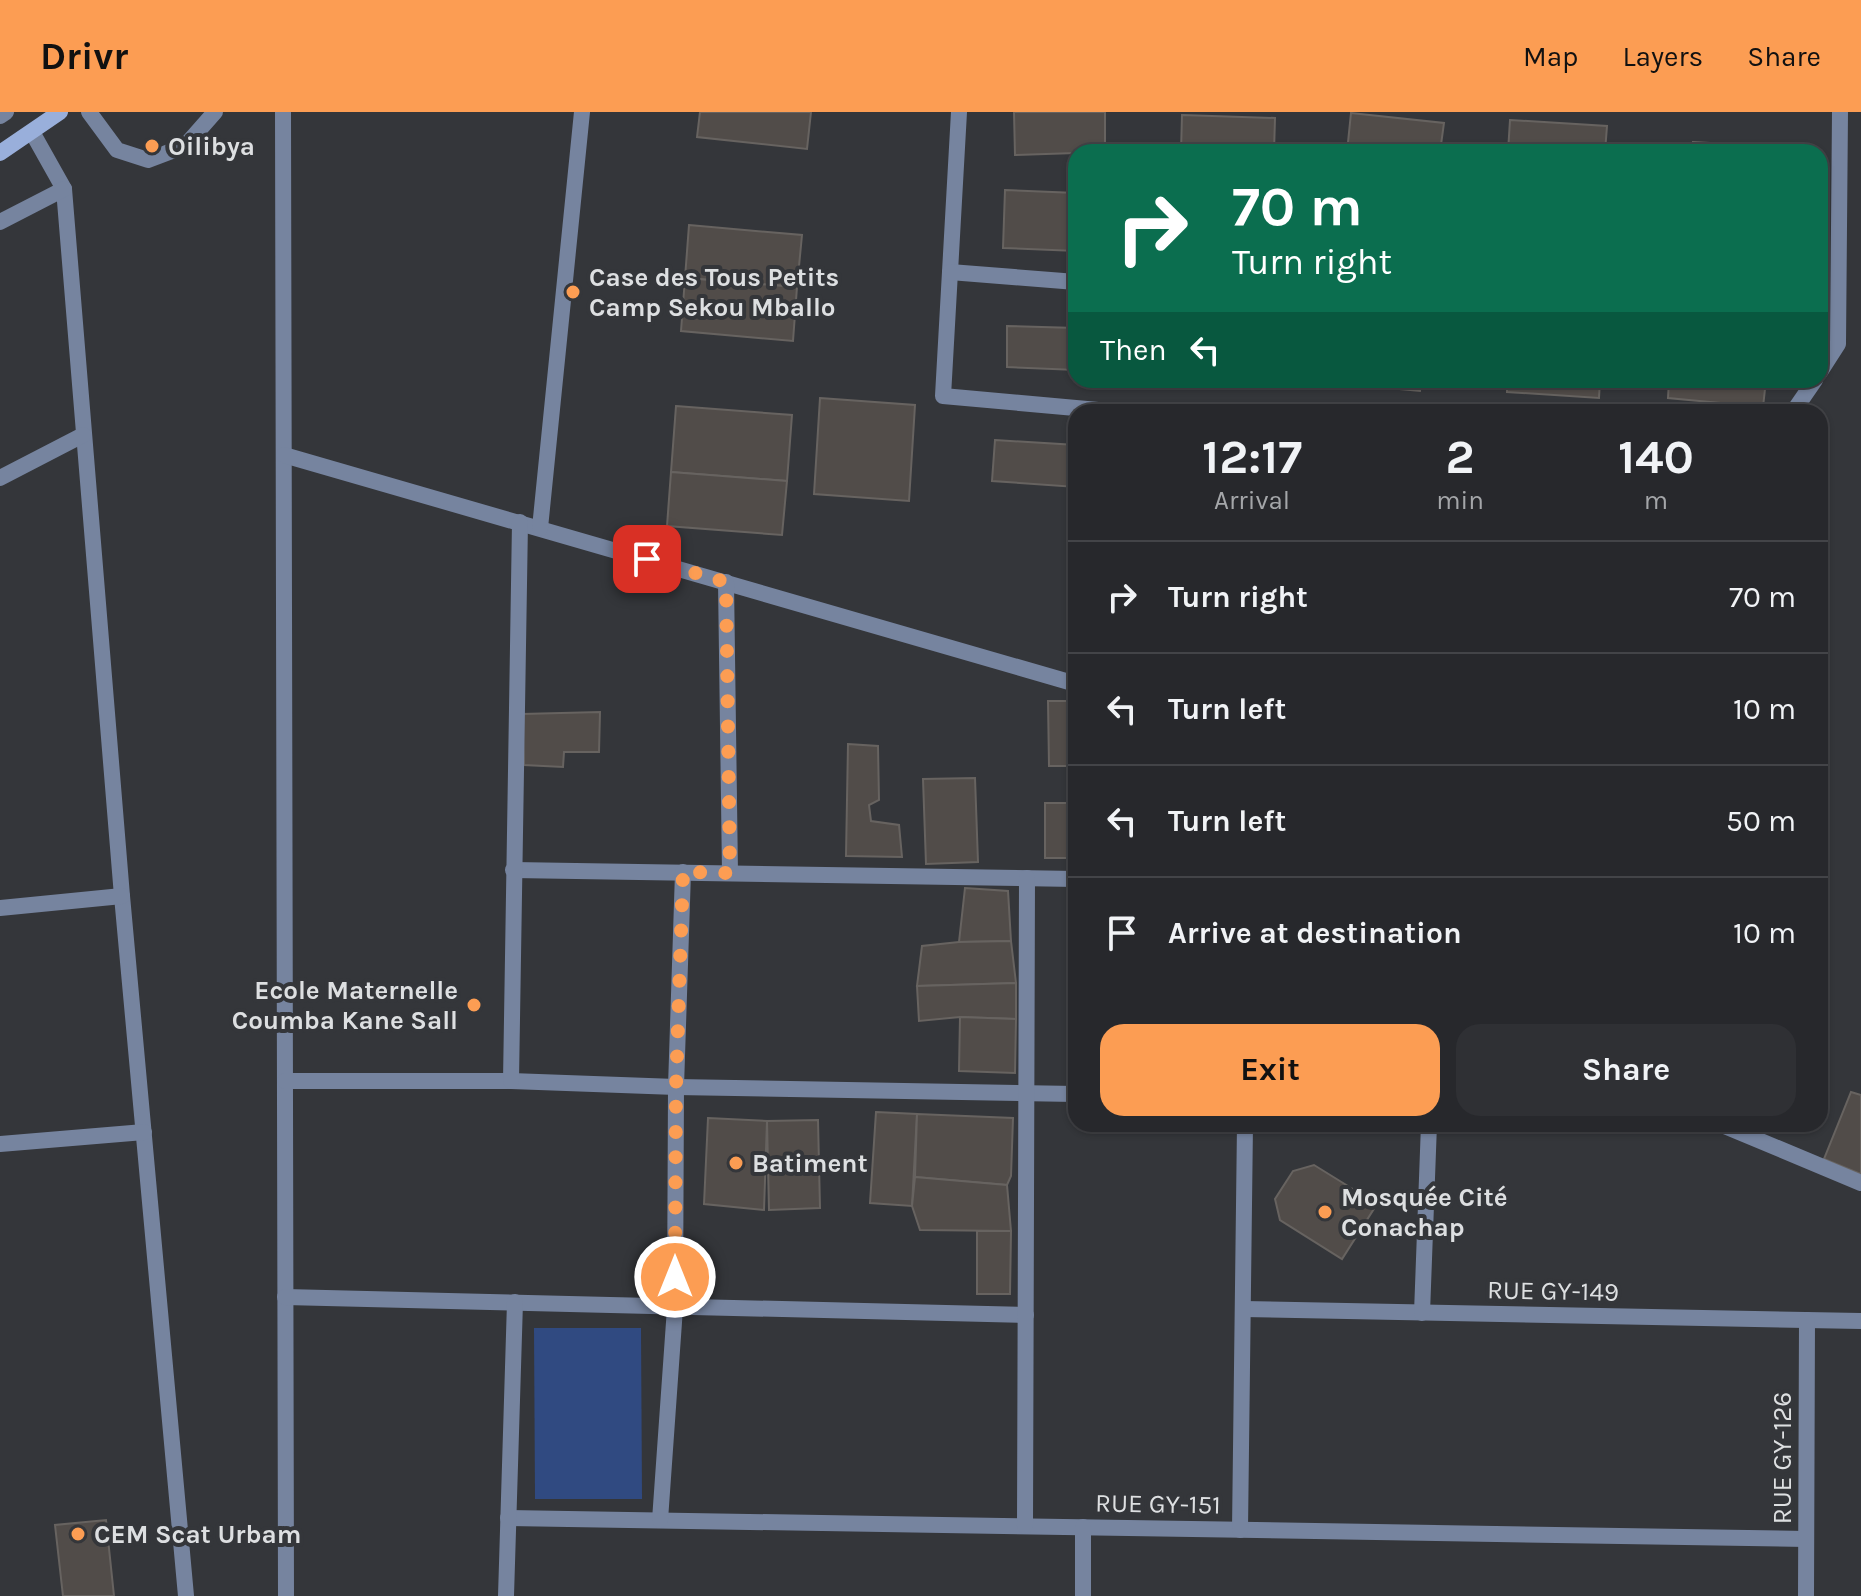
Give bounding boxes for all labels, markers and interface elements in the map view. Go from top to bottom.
text: Drivr [40,34,128,79]
text: Map [1523,40,1578,73]
text: Layers [1622,40,1703,73]
text: Share [1747,40,1821,73]
place label: Oilibya [168,131,255,162]
marker: Oilibya [143,137,161,155]
text: 70 m [1232,174,1363,239]
icon: right [1100,176,1204,280]
text: Turn right [1232,241,1392,283]
place label: Case des Tous Petits Camp Sekou Mballo [589,262,839,323]
marker: Case des Tous Petits Camp Sekou Mballo [564,283,582,301]
icon: left [1183,328,1227,372]
text: Then [1100,332,1167,368]
text: 12:17 [1202,429,1302,485]
text: 2 [1445,429,1475,485]
text: 140 [1618,429,1694,485]
text: Arrival [1214,485,1290,516]
text: min [1436,485,1484,516]
text: m [1644,485,1668,516]
pin [613,525,681,593]
icon: arrive [625,537,669,581]
icon: right [1100,575,1144,619]
text: Turn right [1168,579,1308,615]
text: 70 m [1729,579,1796,615]
icon: left [1100,687,1144,731]
text: Turn left [1168,691,1286,727]
text: 10 m [1733,691,1796,727]
icon: left [1100,799,1144,843]
text: Turn left [1168,803,1286,839]
text: 50 m [1726,803,1796,839]
icon: arrive [1100,911,1144,955]
text: Arrive at destination [1168,915,1462,951]
text: 10 m [1733,915,1796,951]
place label: Ecole Maternelle Coumba Kane Sall [232,975,458,1036]
marker: Ecole Maternelle Coumba Kane Sall [465,996,483,1014]
button: Exit [1100,1024,1440,1116]
button: Share [1456,1024,1796,1116]
place label: Batiment [752,1148,868,1179]
marker: Batiment [727,1154,745,1172]
place label: Mosquée Cité Conachap [1341,1182,1508,1243]
marker: Mosquée Cité Conachap [1316,1203,1334,1221]
position arrow [633,1235,717,1319]
street label: RUE GY-149 [1487,1274,1619,1308]
street label: RUE GY-126 [1767,1392,1798,1524]
street label: RUE GY-151 [1095,1487,1221,1521]
place label: CEM Scat Urbam [94,1519,301,1550]
marker: CEM Scat Urbam [69,1525,87,1543]

